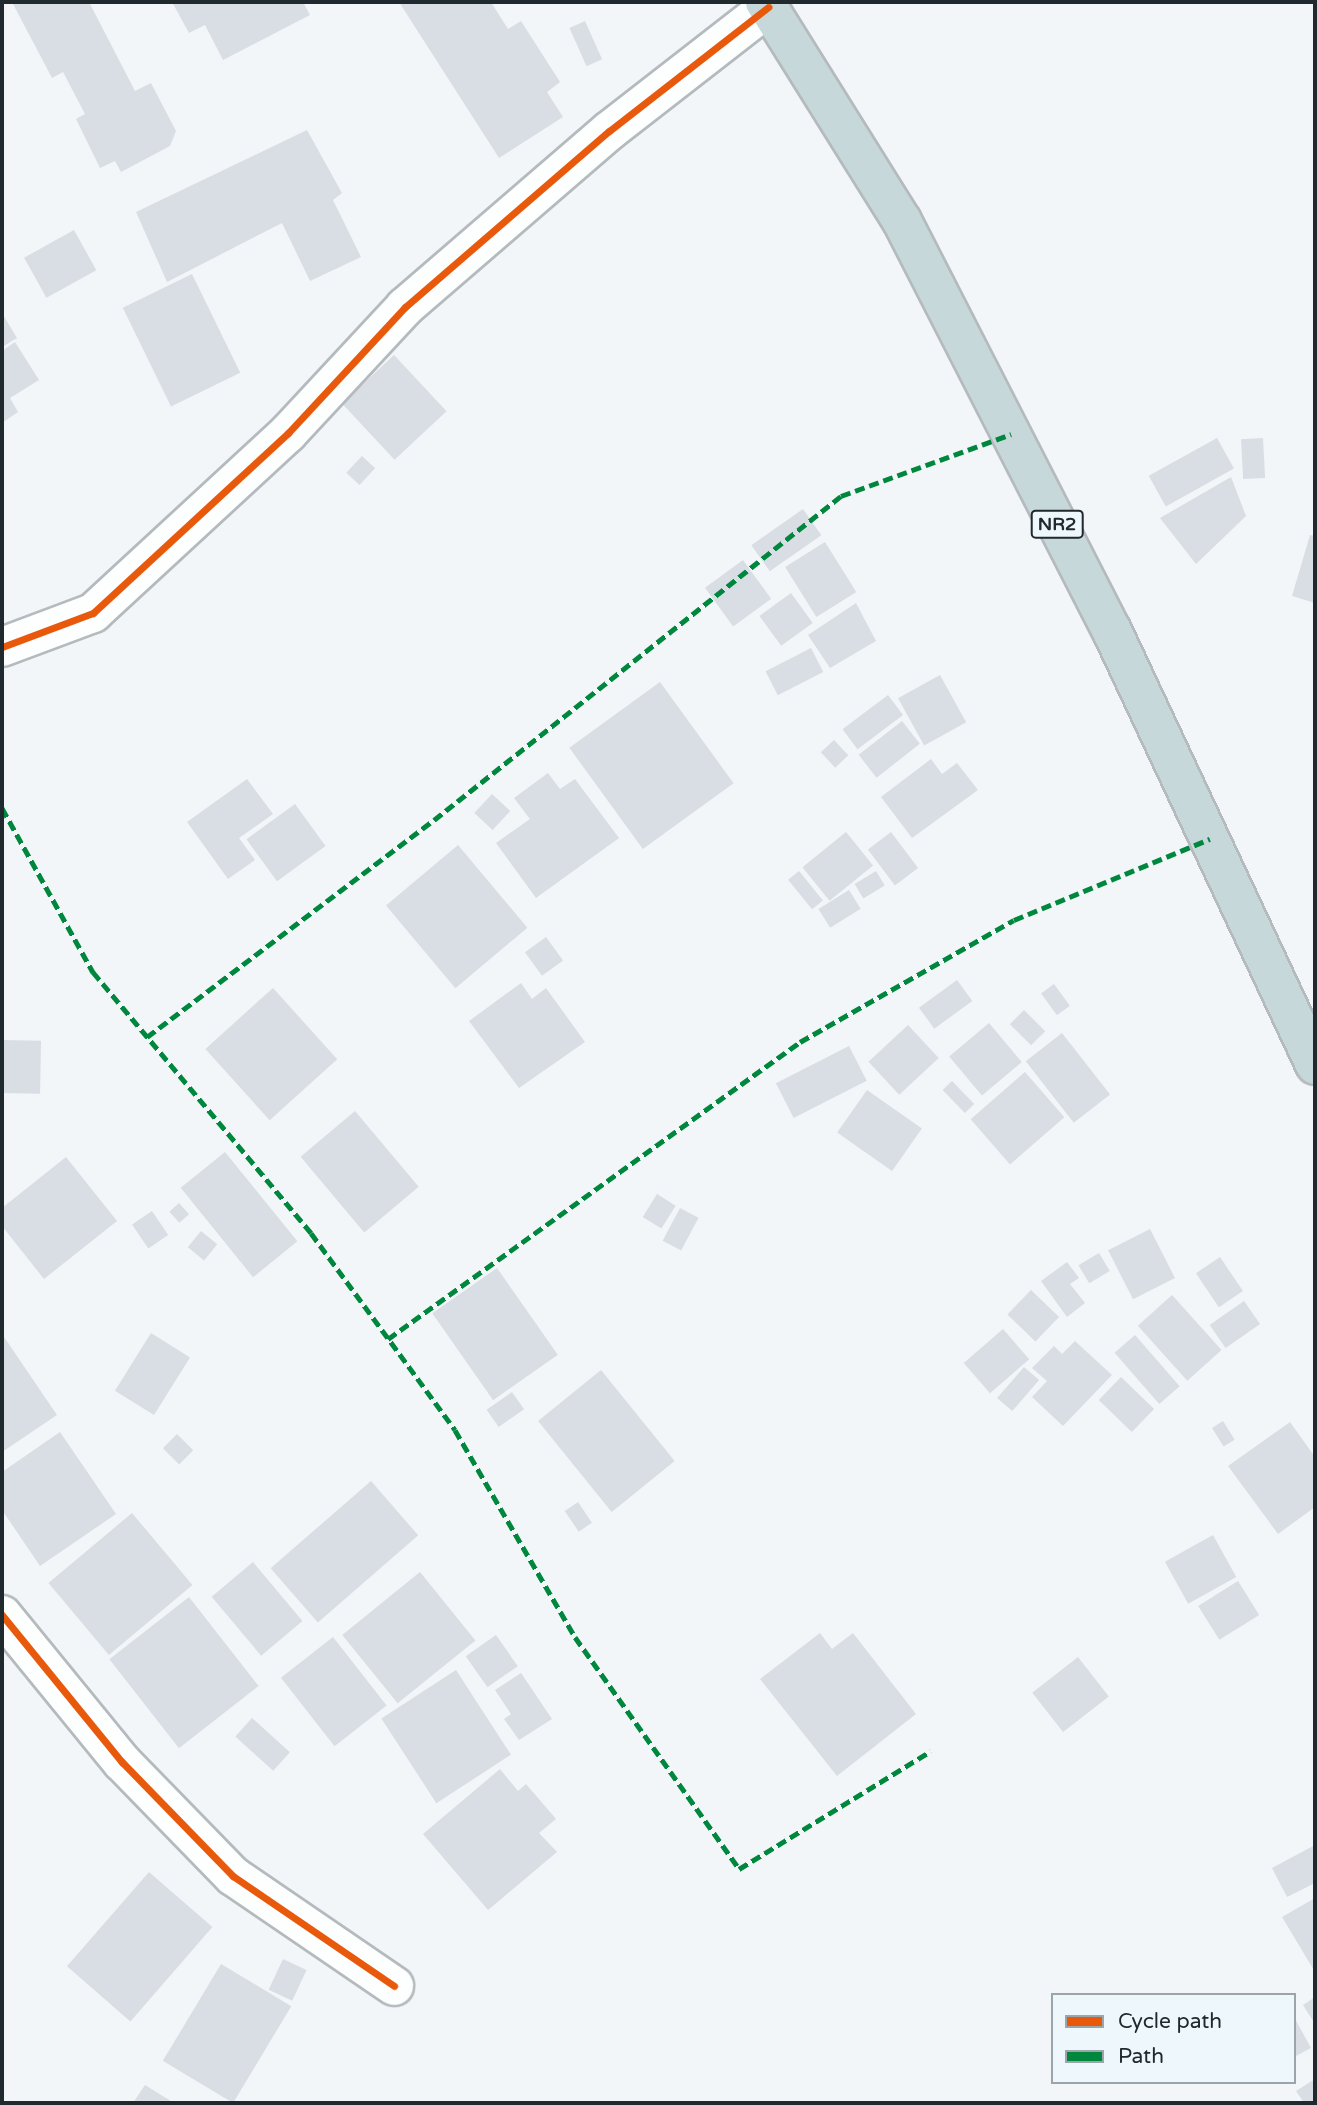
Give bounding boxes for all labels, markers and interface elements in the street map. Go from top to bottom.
road number: NR2 [1029,510,1085,538]
legend [1051,1993,1296,2084]
text: Cycle path [1118,2009,1222,2034]
text: Path [1118,2044,1164,2069]

